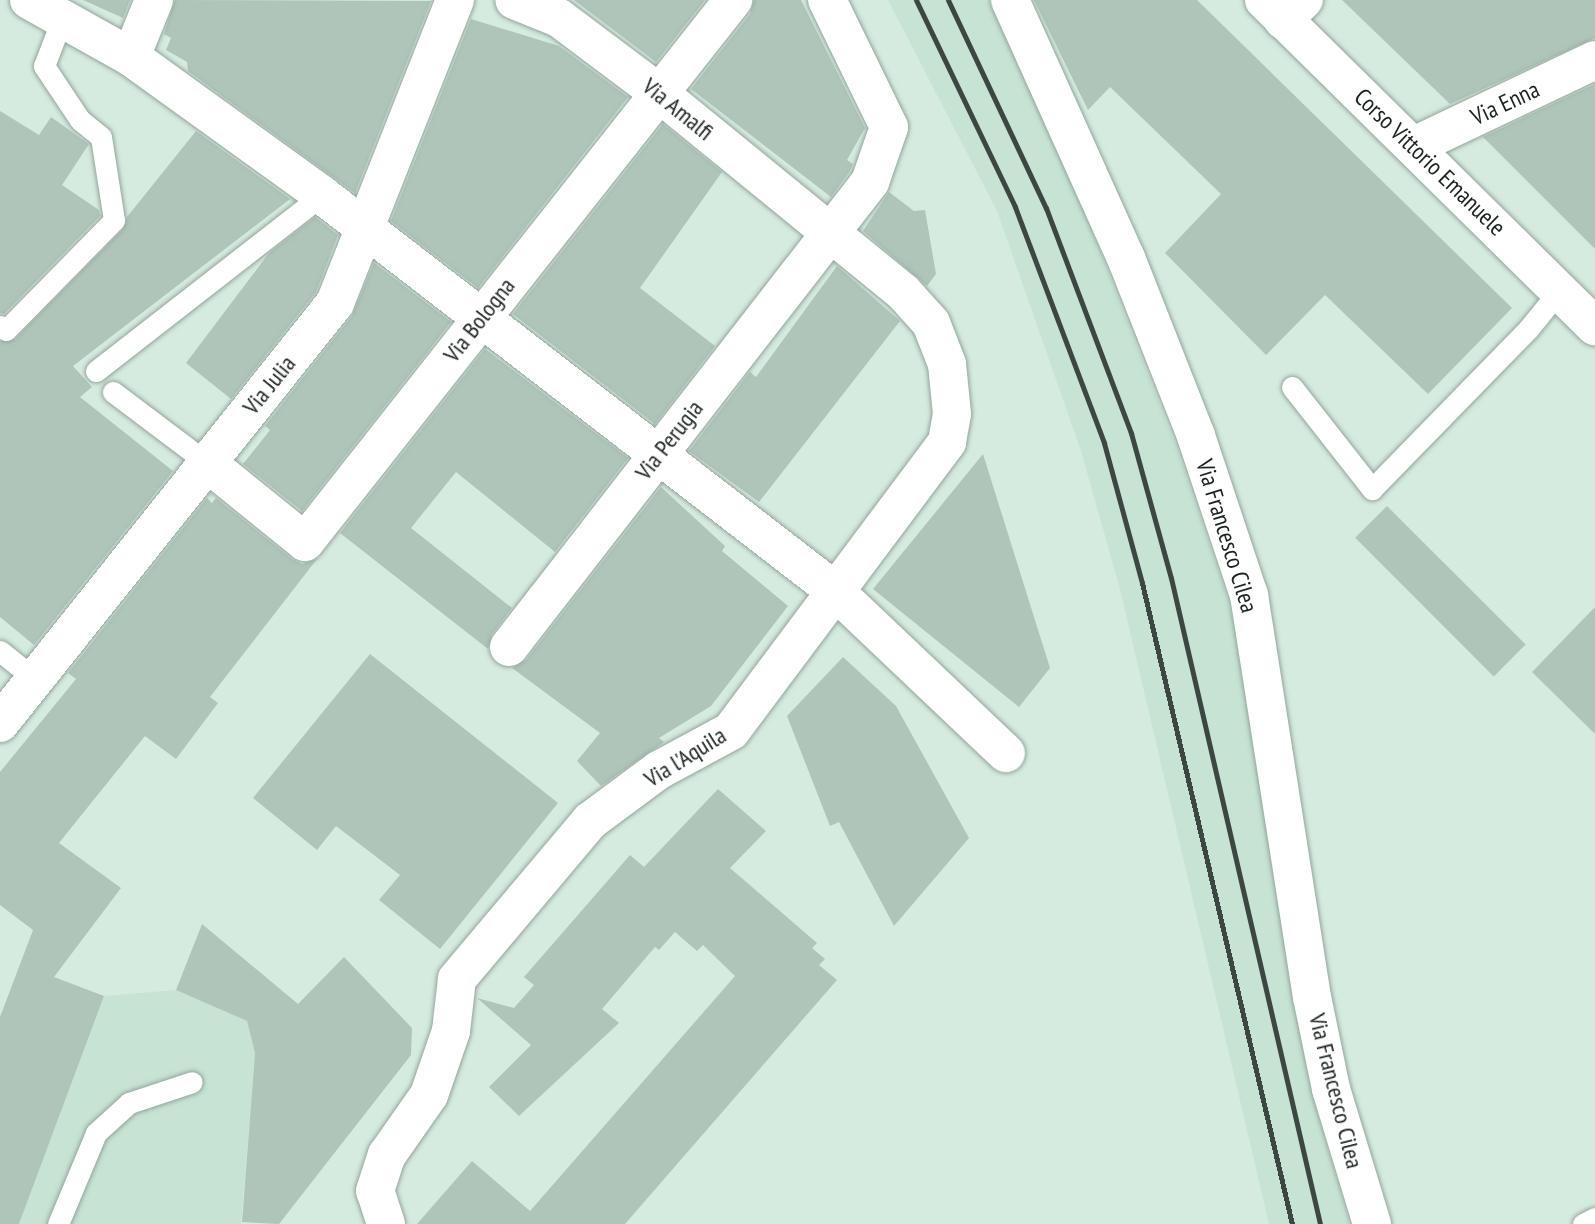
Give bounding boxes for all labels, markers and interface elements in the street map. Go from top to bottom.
street label: Via Amalfi [636,71,720,147]
street label: Via Enna [1466,75,1544,131]
street label: Corso Vittorio Emanuele [1348,82,1512,242]
street label: Via Bologna [437,272,521,368]
street label: Via Julia [237,350,301,420]
street label: Via Perugia [629,394,709,486]
street label: Via Francesco Cilea [1190,456,1264,616]
street label: Via l'Aquila [639,721,731,793]
street label: Via Francesco Cilea [1303,1011,1369,1171]

